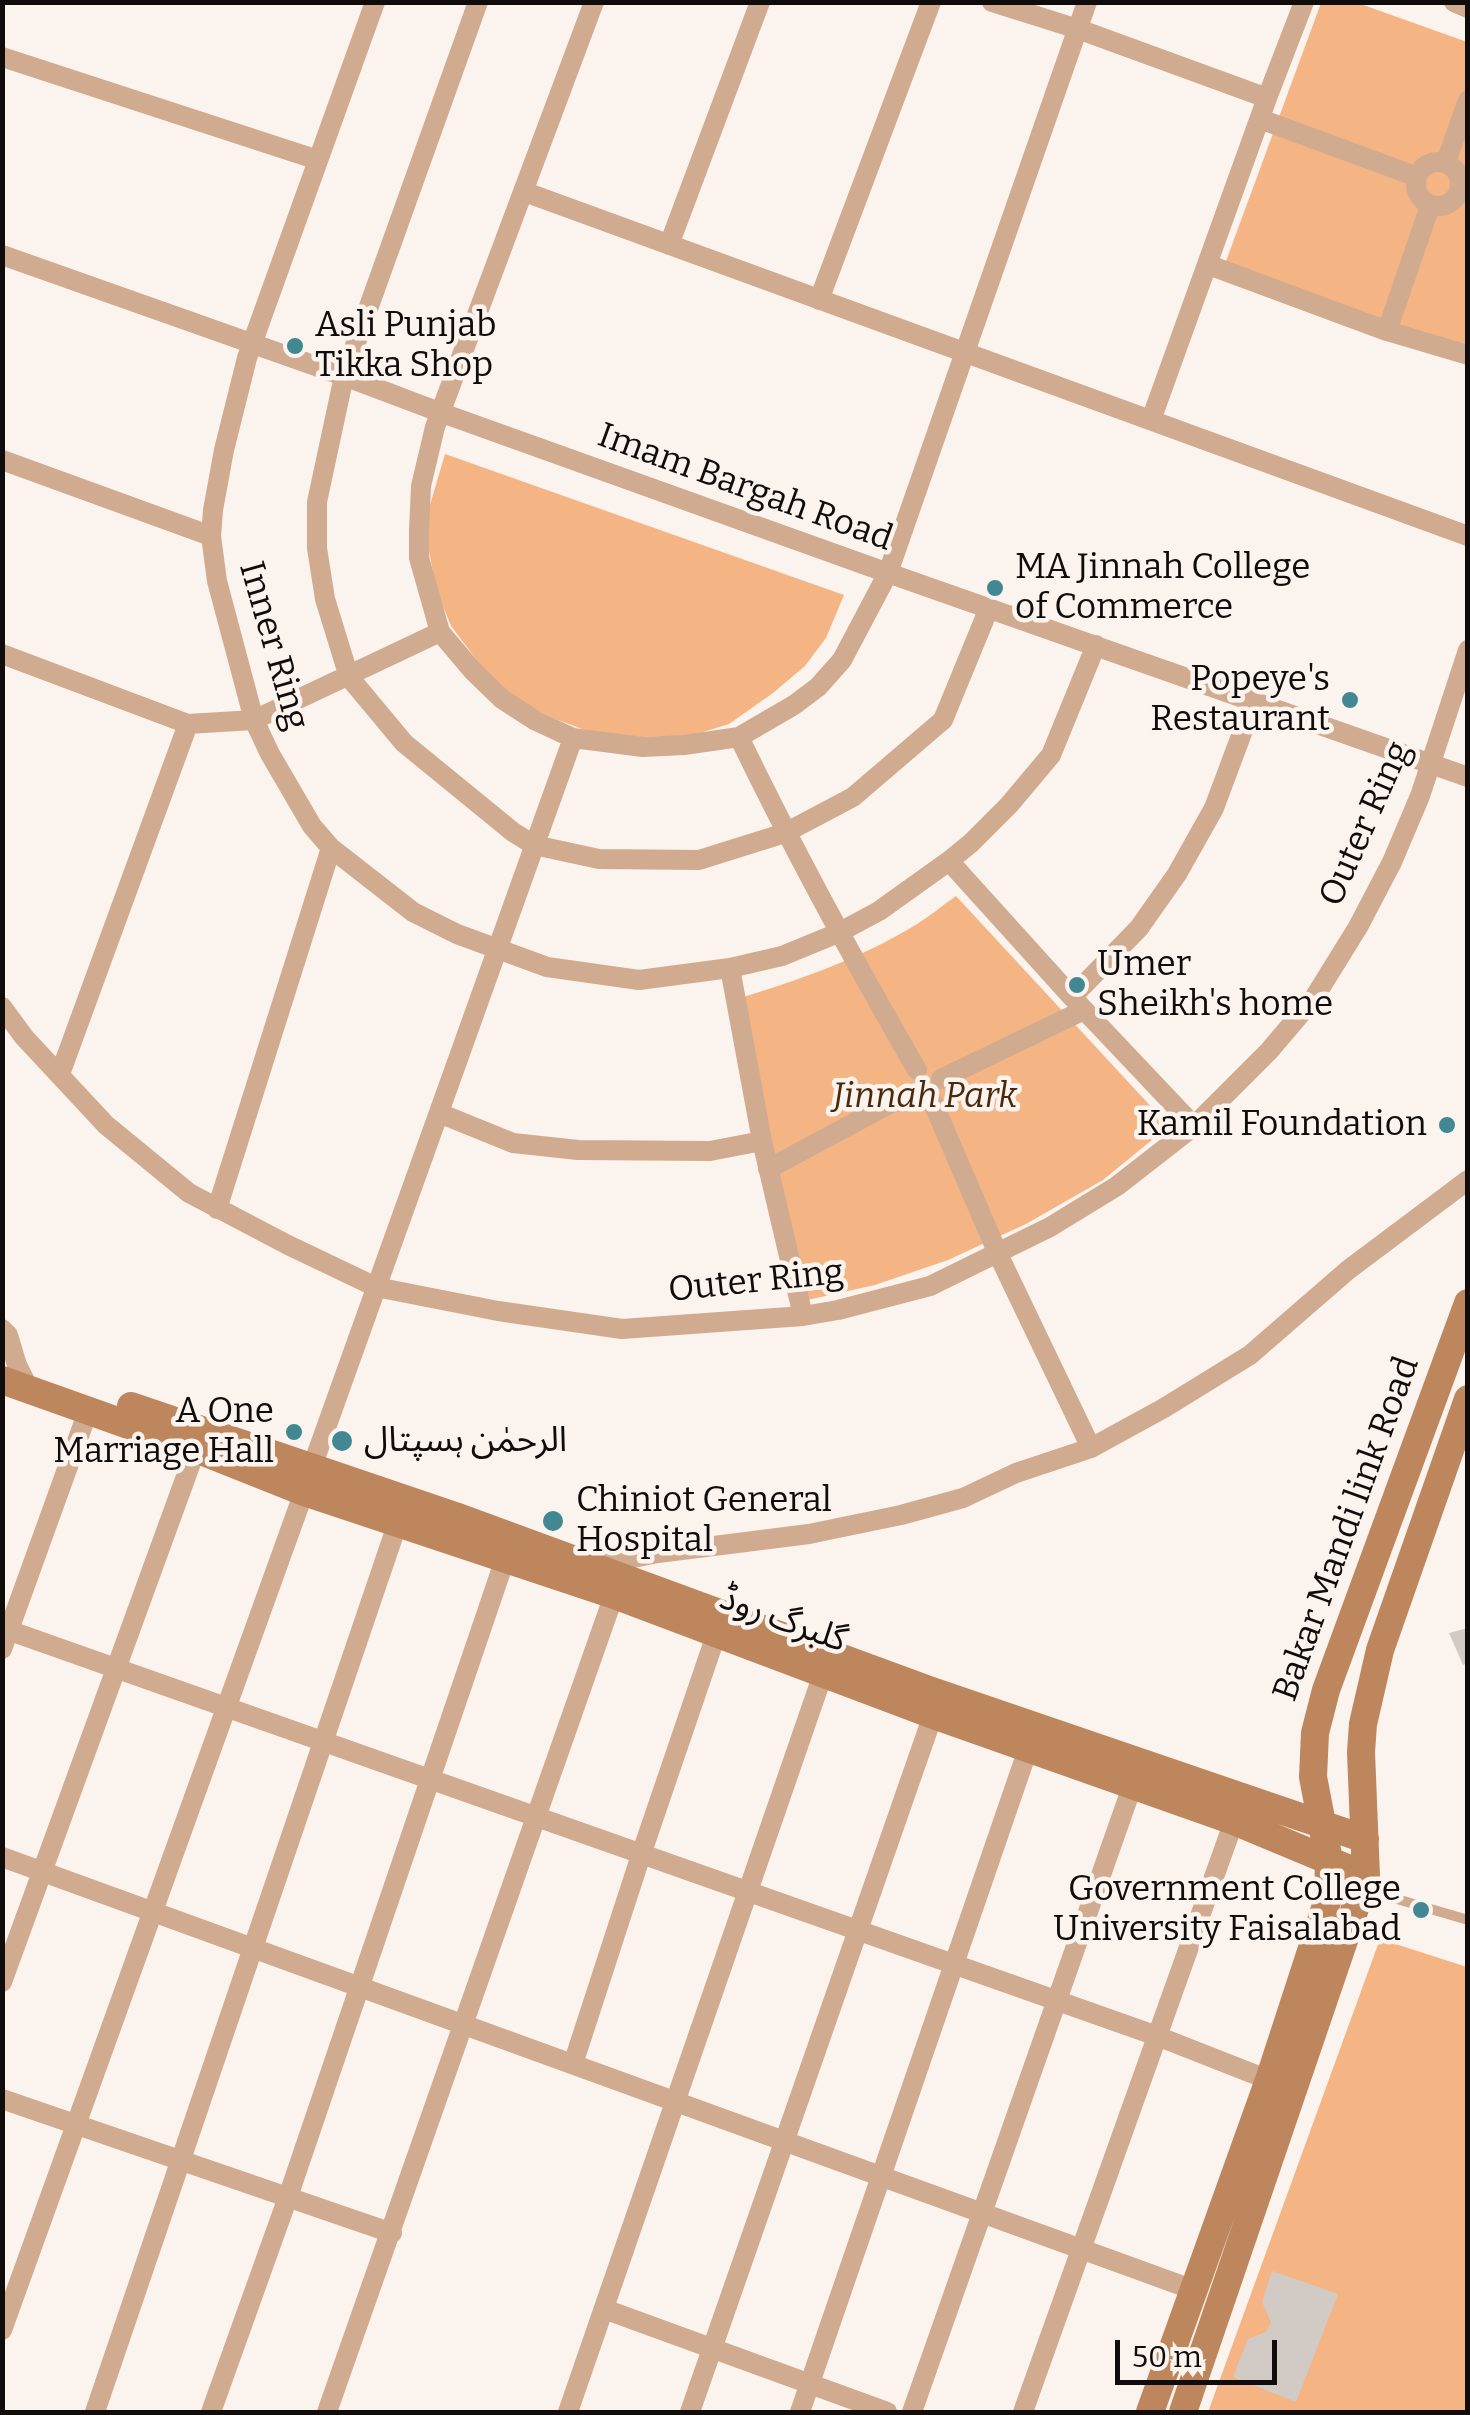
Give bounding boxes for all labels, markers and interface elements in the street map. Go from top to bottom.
place label: Asli Punjab Tikka Shop [315,305,497,387]
marker: Asli Punjab Tikka Shop [284,335,306,357]
street label: Imam Bargah Road [592,415,898,561]
place label: MA Jinnah College of Commerce [1015,547,1310,629]
street label: Inner Ring [229,557,317,735]
marker: MA Jinnah College of Commerce [984,577,1006,599]
place label: Popeye's Restaurant [1150,659,1330,741]
marker: Popeye's Restaurant [1339,689,1361,711]
street label: Outer Ring [1311,735,1421,913]
place label: Umer Sheikh's home [1097,944,1333,1026]
marker: Umer Sheikh's home [1066,974,1088,996]
park label: Jinnah Park [833,1076,1017,1118]
place label: Kamil Foundation [1137,1104,1427,1146]
marker: Kamil Foundation [1436,1114,1458,1136]
street label: Outer Ring [666,1252,846,1312]
street label: Bakar Mandi link Road [1265,1351,1429,1707]
place label: A One Marriage Hall [53,1391,274,1473]
place label: الرحمٰن ہسپتال [364,1420,567,1462]
marker: A One Marriage Hall [283,1421,305,1443]
marker: الرحمٰن ہسپتال [329,1428,355,1454]
place label: Chiniot General Hospital [576,1480,832,1562]
marker: Chiniot General Hospital [540,1508,566,1534]
street label: گلبرگ روڈ [714,1578,852,1662]
place label: Government College University Faisalabad [1053,1869,1401,1951]
marker: Government College University Faisalabad [1410,1899,1432,1921]
scale bar [1120,2320,1282,2382]
text: 50 m [1132,2339,1202,2375]

